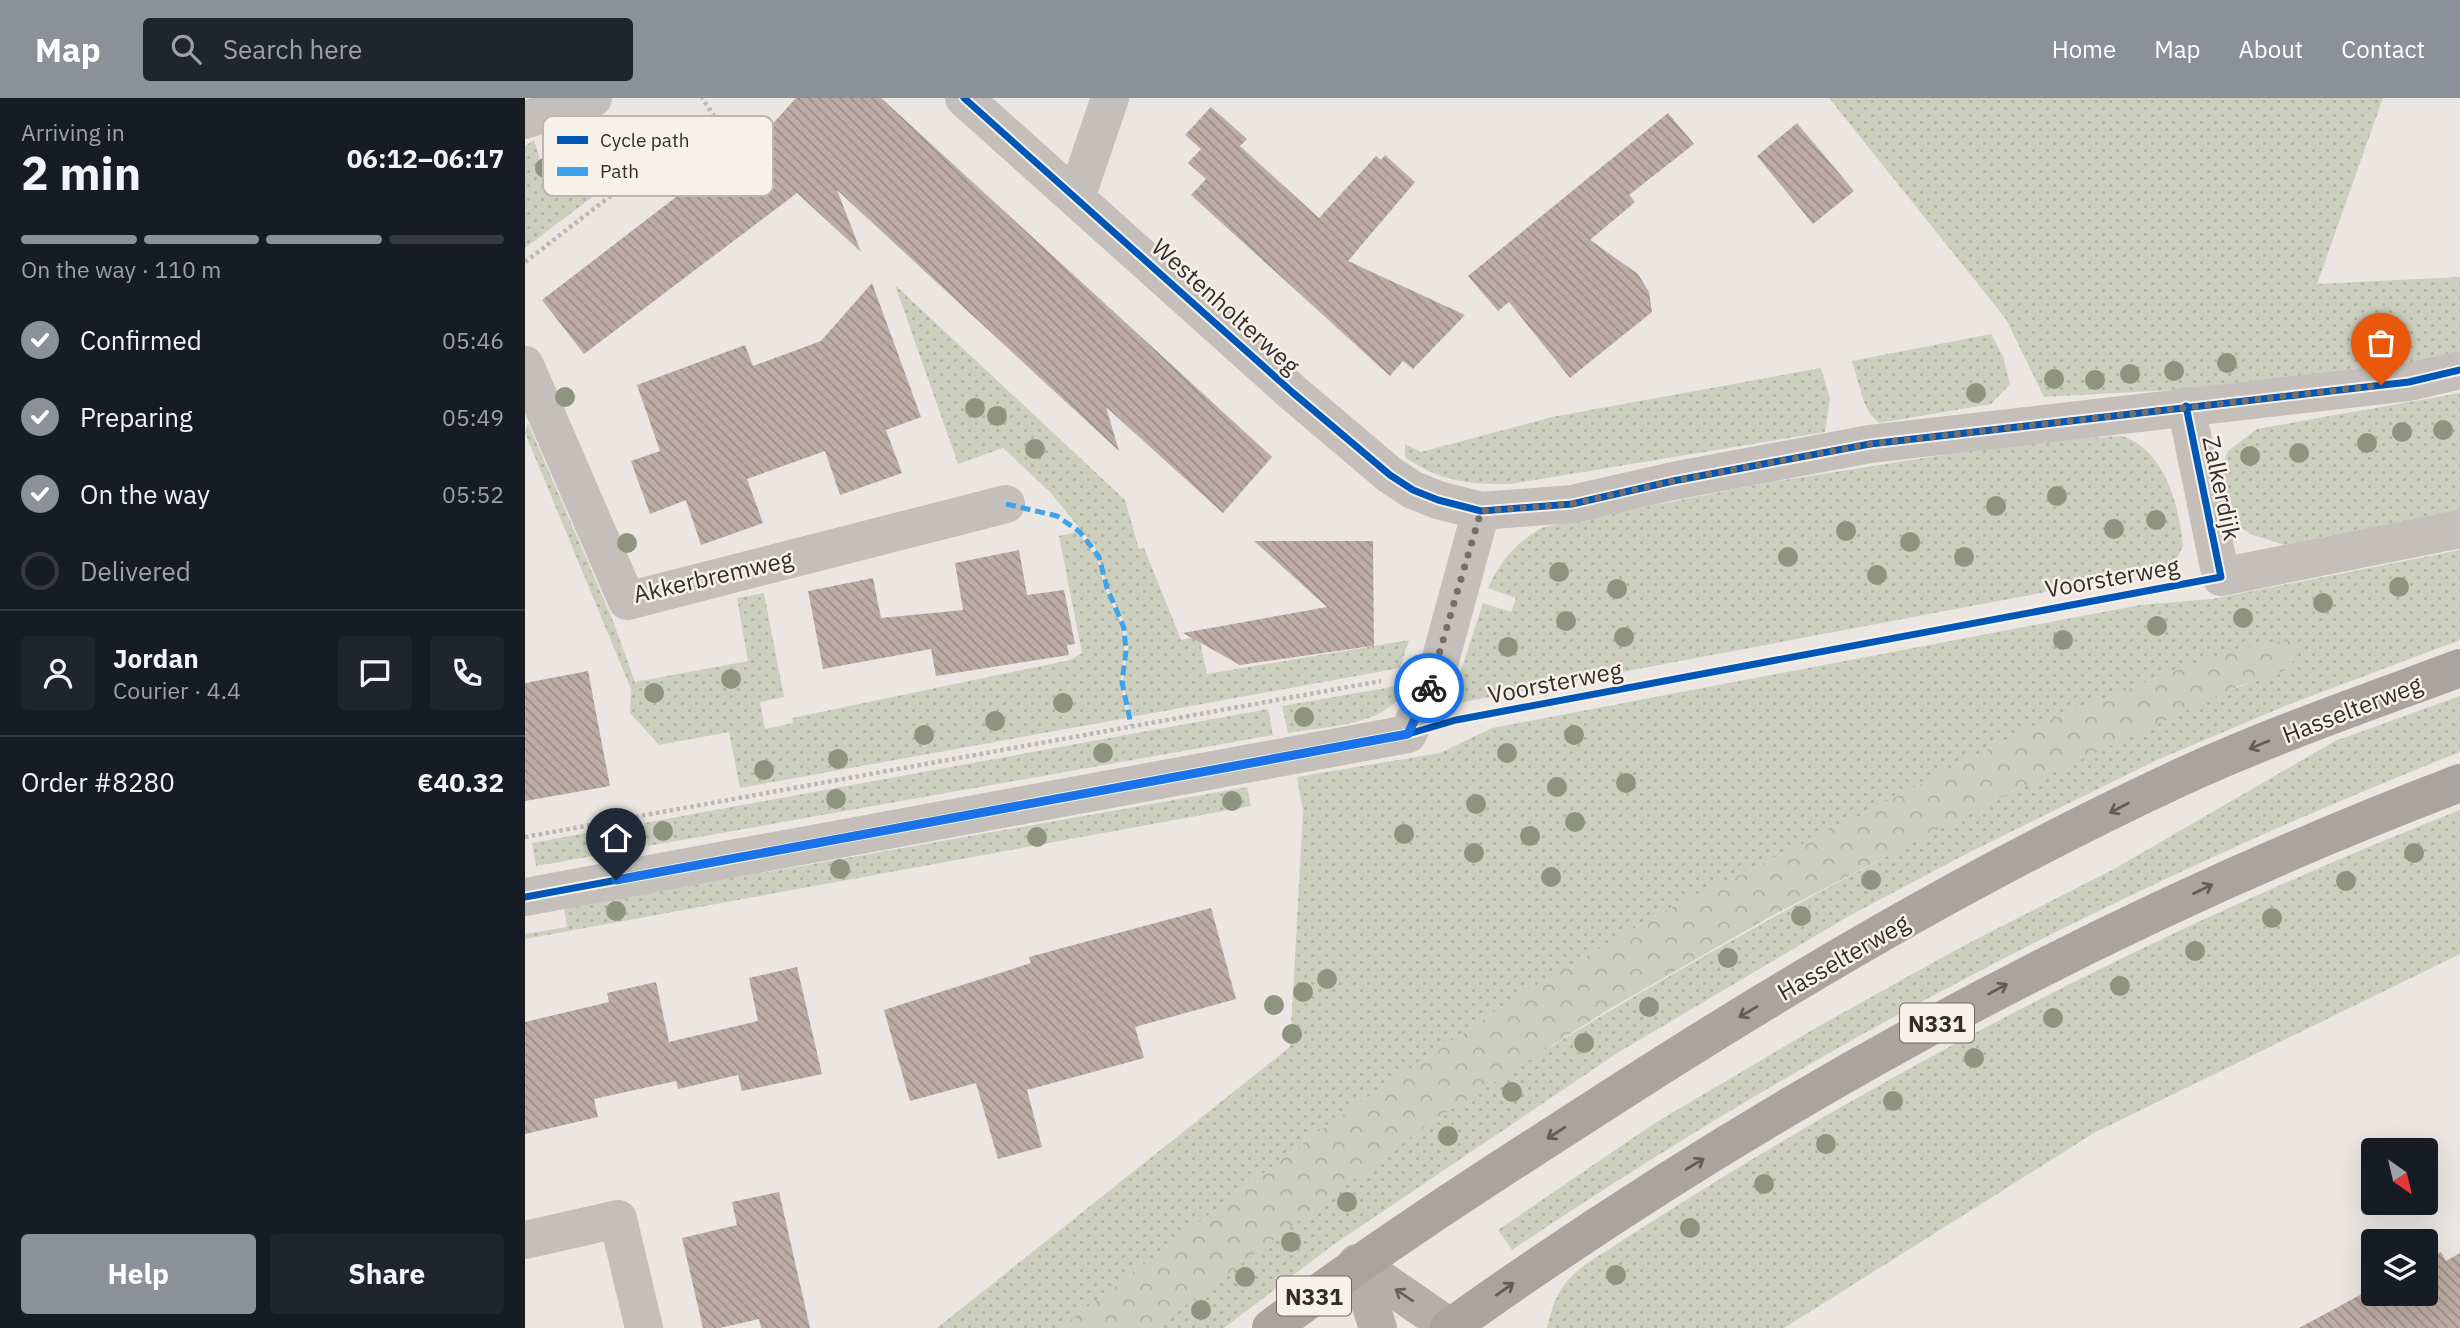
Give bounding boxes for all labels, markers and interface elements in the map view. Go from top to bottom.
search box [143,18,633,81]
text: Map [35,28,101,71]
icon: search [167,30,205,68]
text: Search here [223,32,362,66]
text: Home [2052,33,2116,65]
text: Map [2154,33,2200,65]
text: About [2238,33,2303,65]
text: Contact [2341,33,2425,65]
legend [543,116,773,196]
text: Arriving in [21,117,125,147]
text: Cycle path [600,128,689,152]
text: 06:12–06:17 [347,141,504,175]
text: 2 min [21,143,141,203]
text: Path [600,159,639,183]
street label: Westenholterweg [1145,231,1307,381]
text: On the way · 110 m [21,254,221,284]
pin [2351,313,2411,385]
icon: check [21,321,59,359]
text: Confirmed [80,323,202,357]
icon: bag [2362,324,2400,362]
text: 05:46 [442,325,504,355]
icon: check [21,398,59,436]
text: Preparing [80,400,193,434]
text: 05:49 [442,402,504,432]
street label: Zalkerdijk [2195,433,2249,543]
icon: check [21,475,59,513]
text: On the way [80,477,210,511]
text: 05:52 [442,479,504,509]
street label: Akkerbremweg [630,542,796,610]
street label: Voorsterweg [2042,549,2182,605]
text: Delivered [80,554,191,588]
button: person [21,636,95,710]
button: chat [338,636,412,710]
button: phone [430,636,504,710]
text: Jordan [113,641,199,675]
courier [1394,653,1464,723]
street label: Voorsterweg [1485,653,1625,711]
street label: Hasselterweg [2278,668,2427,750]
icon: bike [1410,669,1448,707]
text: Courier · 4.4 [113,675,241,705]
one-way arrow [2249,740,2270,753]
text: Order #8280 [21,765,175,799]
text: €40.32 [417,765,504,799]
one-way arrow [2109,802,2130,816]
pin [586,808,646,880]
icon: home [597,819,635,857]
one-way arrow [2192,882,2213,895]
street label: Hasselterweg [1771,906,1915,1008]
one-way arrow [1988,982,2008,996]
road number: N331 [1900,1004,1974,1042]
one-way arrow [1739,1005,1759,1019]
one-way arrow [1547,1126,1566,1140]
north arrow [2361,1138,2438,1214]
map controls [2361,1138,2438,1306]
one-way arrow [1685,1157,1705,1171]
button: layers [2361,1229,2438,1306]
button: Help [21,1234,256,1314]
button: Share [270,1234,504,1314]
road number: N331 [1277,1276,1351,1316]
one-way arrow [1495,1282,1514,1296]
one-way arrow [1395,1288,1414,1302]

